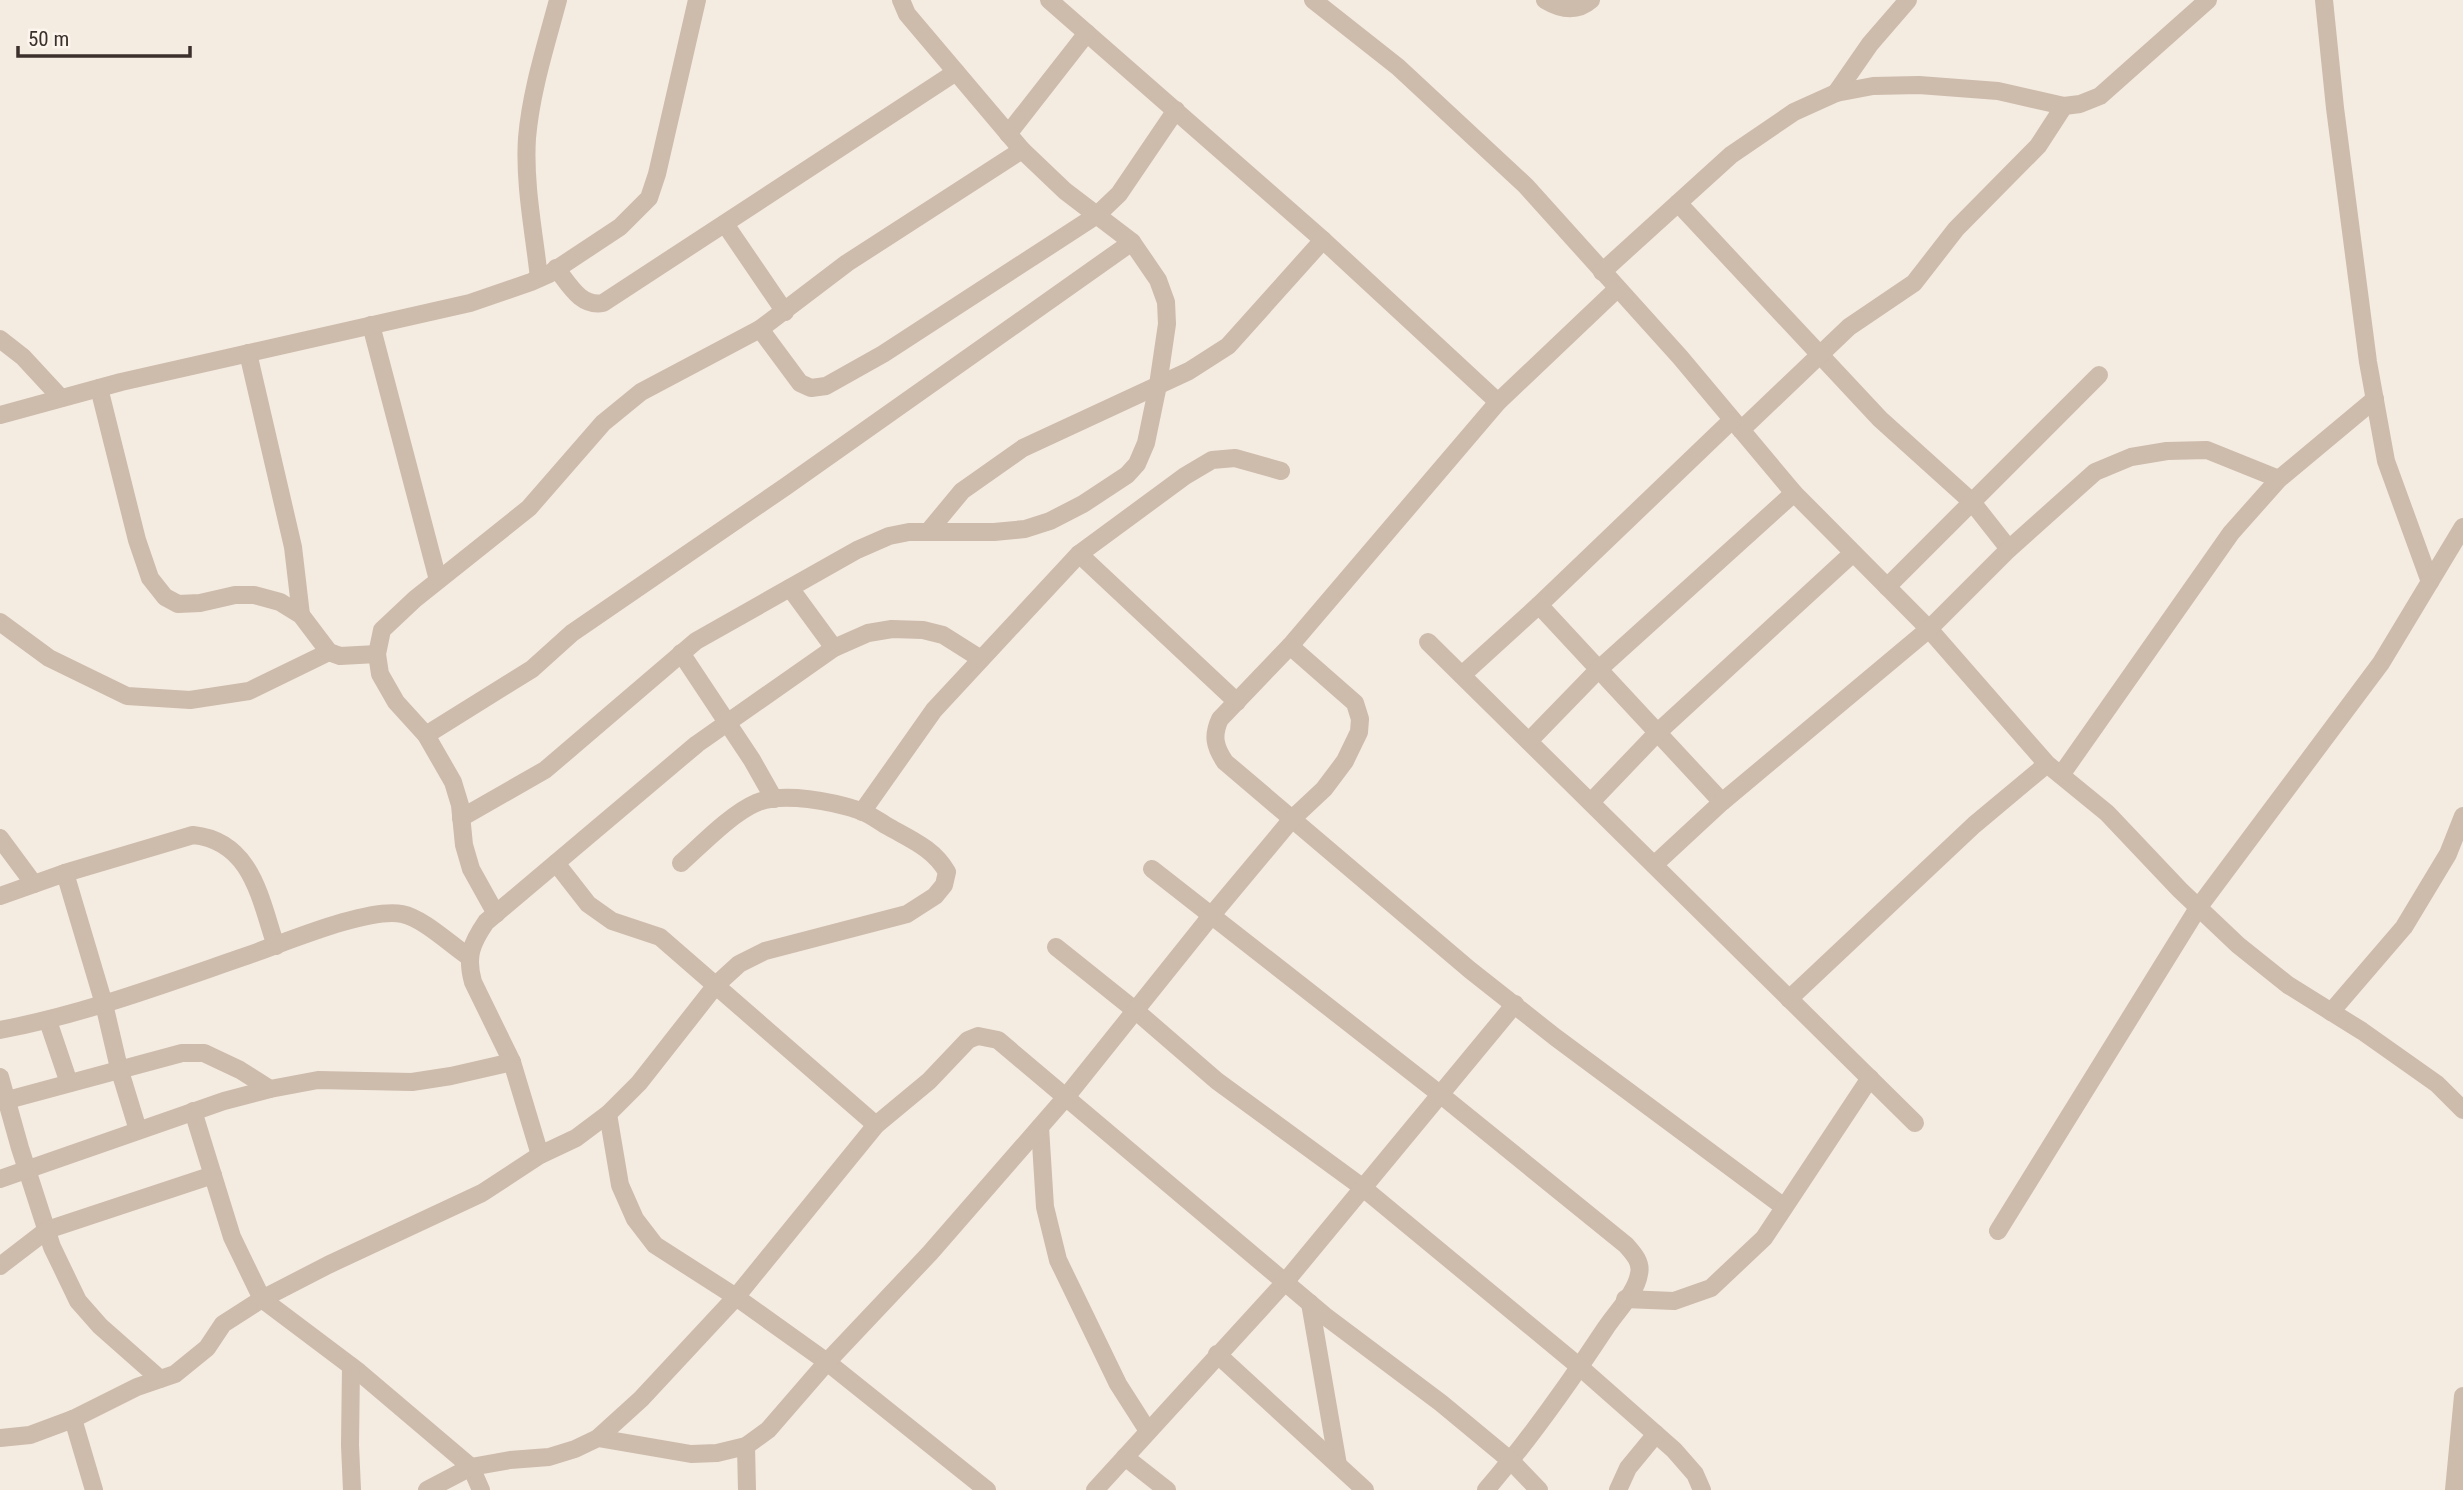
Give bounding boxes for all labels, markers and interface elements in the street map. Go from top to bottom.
scale bar [18,14,189,58]
text: 50 m [28,27,69,51]

